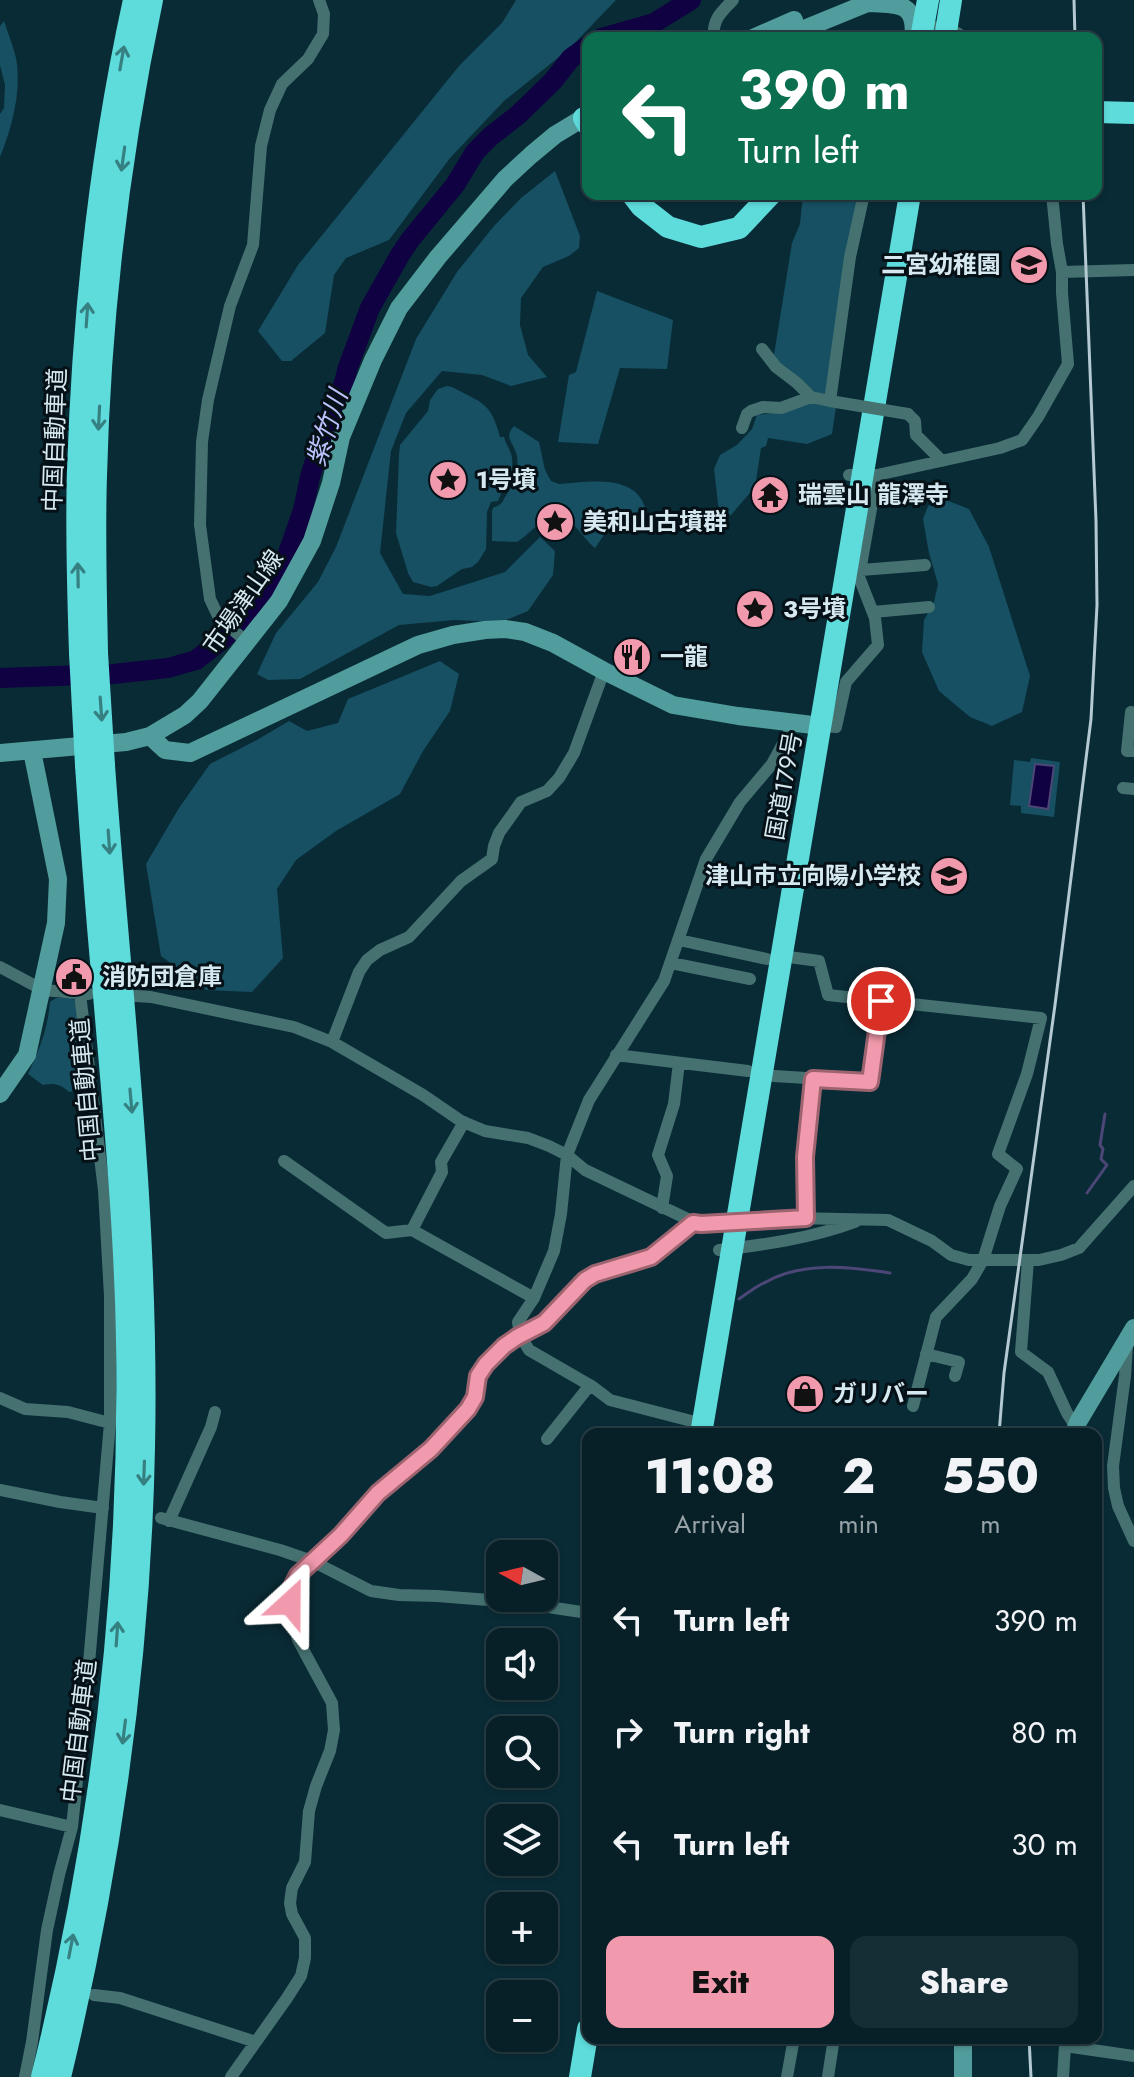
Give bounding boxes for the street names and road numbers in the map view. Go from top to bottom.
street label: 中国自動車道 [34,367,75,513]
street label: 市場津山線 [194,543,291,661]
street label: 国道179号 [757,729,810,843]
street label: 中国自動車道 [62,1017,109,1163]
street label: 中国自動車道 [52,1657,105,1805]

